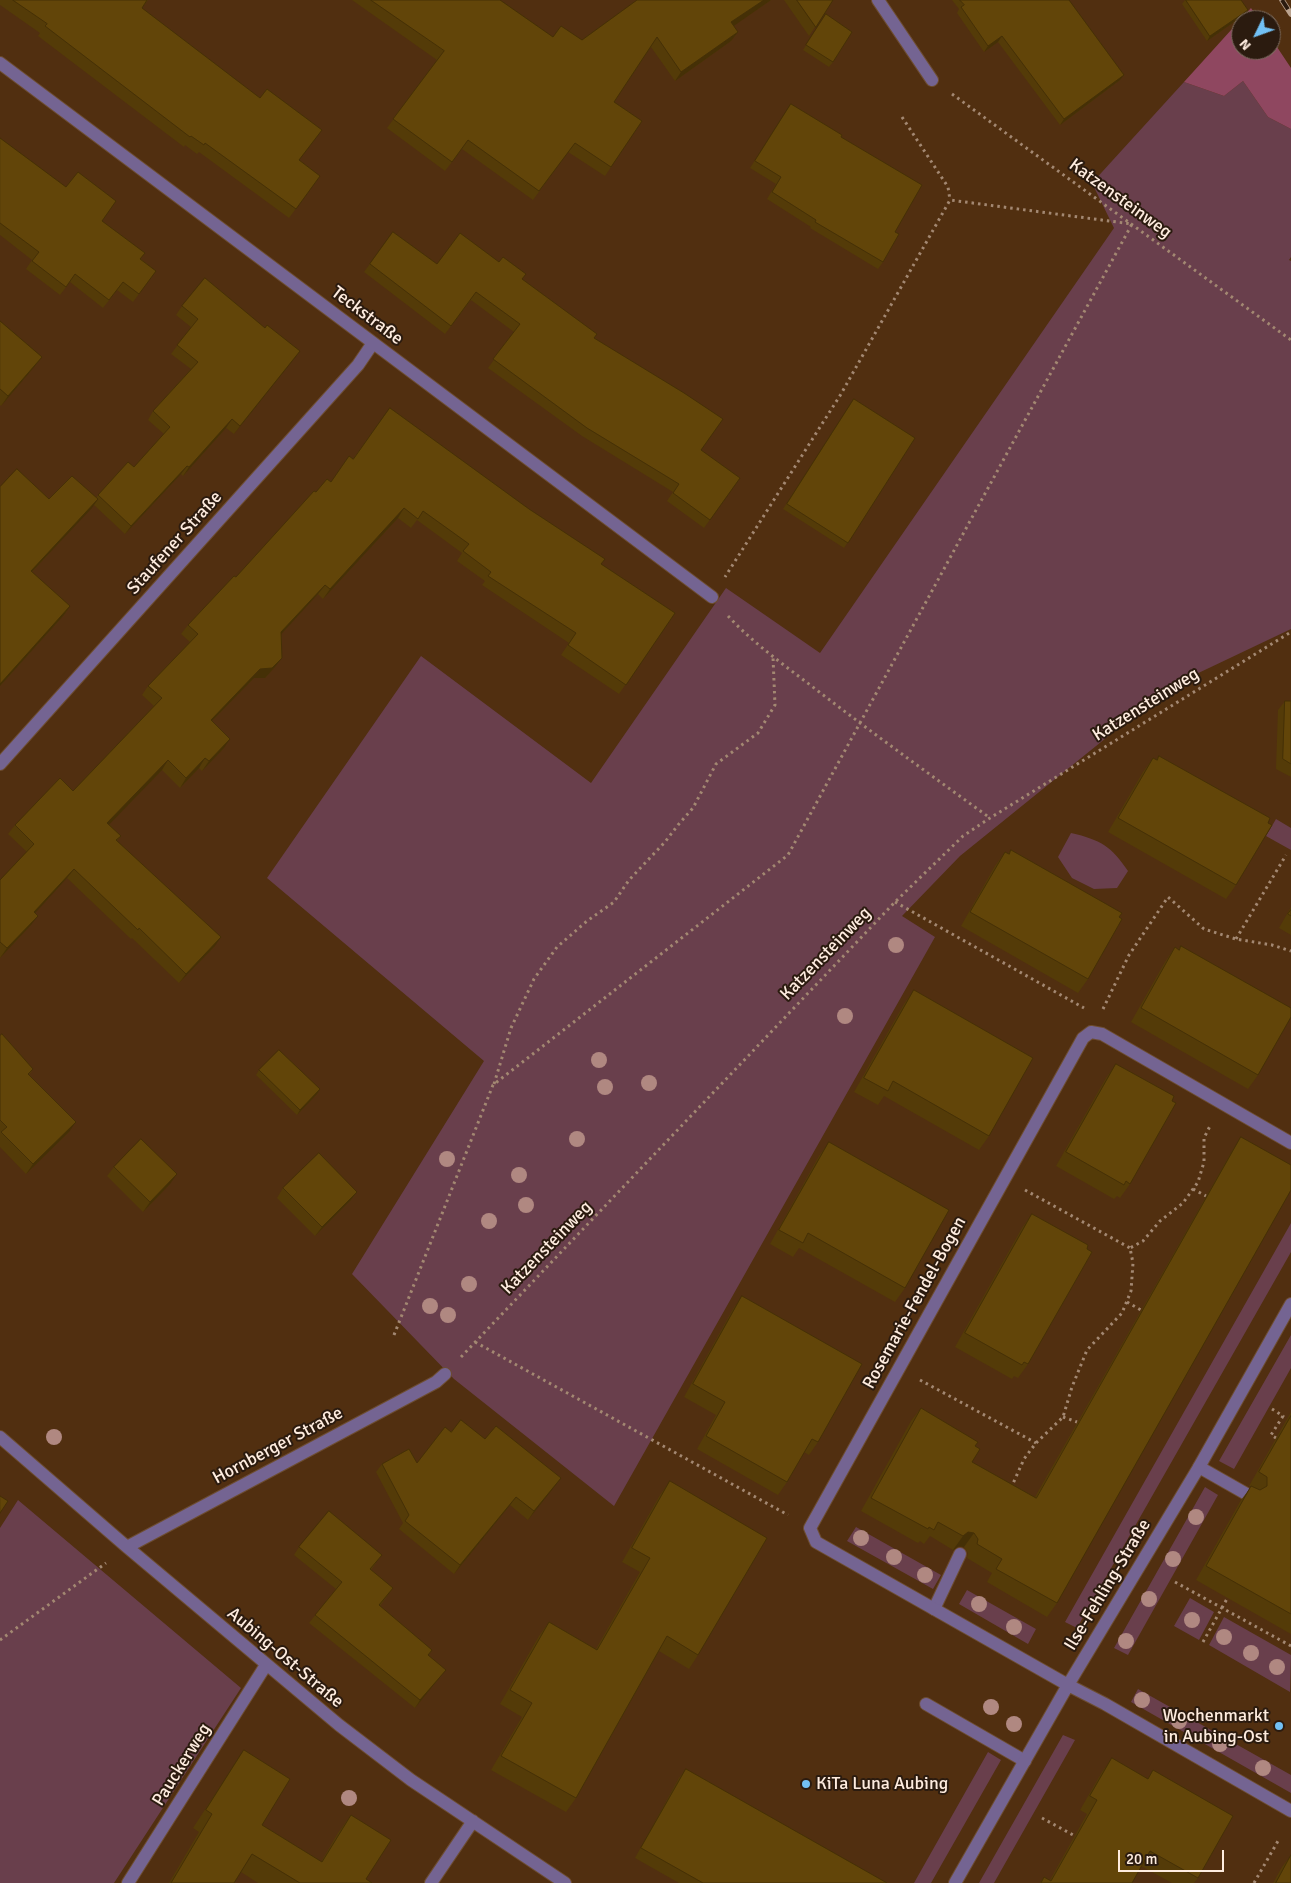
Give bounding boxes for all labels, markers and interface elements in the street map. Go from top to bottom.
north arrow [1231,10,1281,60]
text: N [1236,35,1255,54]
street label: Katzensteinweg [1064,155,1176,243]
street label: Teckstraße [327,282,407,350]
street label: Staufener Straße [123,487,227,599]
street label: Katzensteinweg [1089,664,1203,746]
street label: Katzensteinweg [776,903,876,1005]
street label: Katzensteinweg [497,1197,597,1299]
street label: Rosemarie-Fendel-Bogen [859,1213,971,1393]
street label: Hornberger Straße [209,1403,347,1489]
street label: Ilse-Fehling-Straße [1060,1515,1156,1655]
street label: Aubing-Ost-Straße [222,1603,348,1713]
place label: Wochenmarkt in Aubing-Ost [1163,1705,1269,1748]
street label: Pauckerweg [148,1720,216,1810]
marker: Wochenmarkt in Aubing-Ost [1273,1720,1285,1732]
place label: KiTa Luna Aubing [816,1773,948,1795]
marker: KiTa Luna Aubing [800,1778,812,1790]
scale bar [1121,1840,1227,1872]
text: 20 m [1126,1850,1157,1868]

